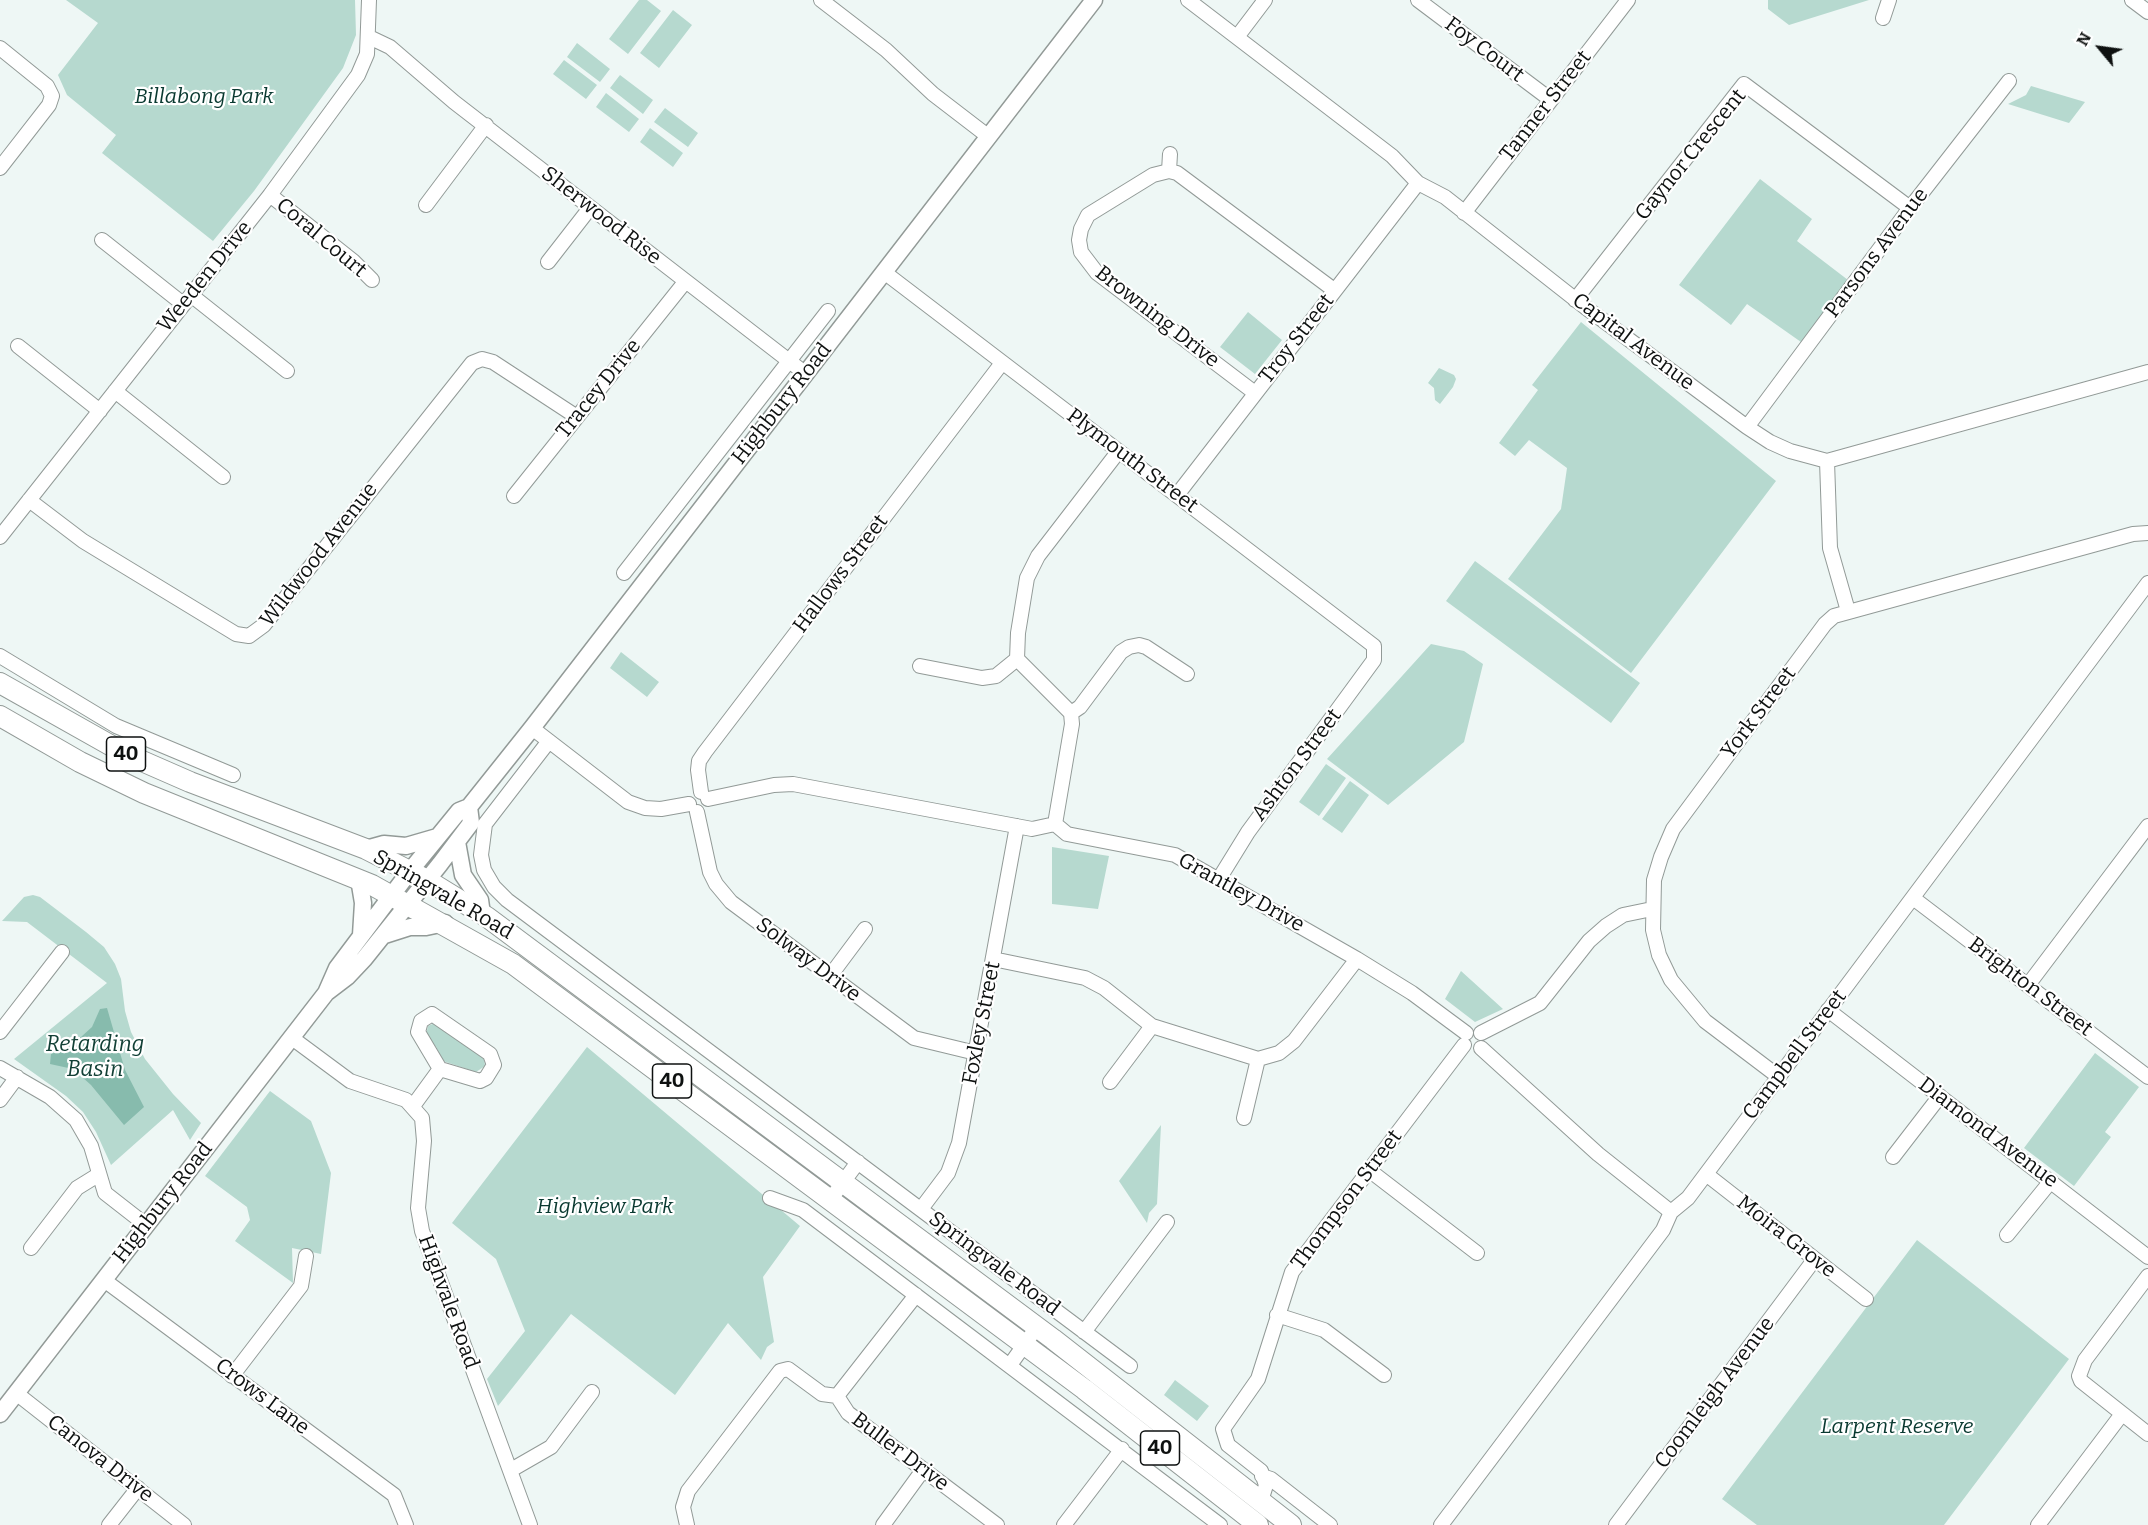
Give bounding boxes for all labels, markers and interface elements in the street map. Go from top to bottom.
street label: Foy Court [1439,12,1529,88]
north arrow [2070,18,2130,78]
text: N [2073,29,2095,49]
street label: Tanner Street [1495,46,1597,166]
park label: Billabong Park [134,84,274,110]
street label: Gaynor Crescent [1630,84,1752,226]
street label: Sherwood Rise [536,161,666,271]
street label: Parsons Avenue [1820,183,1934,323]
street label: Coral Court [271,193,371,283]
street label: Weeden Drive [152,216,258,338]
street label: Browning Drive [1090,261,1224,373]
street label: Capital Avenue [1567,288,1699,396]
street label: Troy Street [1254,289,1340,389]
street label: Tracey Drive [551,334,647,444]
street label: Highbury Road [727,338,837,470]
street label: Plymouth Street [1061,403,1203,519]
street label: Wildwood Avenue [255,478,383,632]
street label: Hallows Street [788,510,894,638]
street label: York Street [1716,662,1802,764]
street label: Ashton Street [1247,704,1347,826]
road number: 40 [106,737,146,771]
street label: Springvale Road [368,845,518,945]
street label: Grantley Drive [1173,848,1309,938]
street label: Solway Drive [751,913,865,1007]
street label: Brighton Street [1963,932,2097,1042]
street label: Foxley Street [958,959,1006,1087]
street label: Campbell Street [1738,985,1852,1125]
water label: Retarding Basin [46,1032,144,1084]
road number: 40 [652,1064,692,1098]
street label: Diamond Avenue [1913,1072,2063,1194]
street label: Thompson Street [1286,1125,1408,1275]
street label: Highbury Road [108,1137,218,1269]
street label: Moira Grove [1731,1190,1841,1284]
park label: Highview Park [537,1194,673,1220]
street label: Springvale Road [923,1206,1065,1322]
street label: Highvale Road [412,1232,484,1372]
street label: Coomleigh Avenue [1650,1312,1780,1474]
street label: Crows Lane [210,1353,314,1441]
street label: Buller Drive [846,1407,954,1497]
street label: Canova Drive [42,1410,158,1508]
park label: Larpent Reserve [1821,1414,1973,1440]
road number: 40 [1140,1431,1180,1465]

